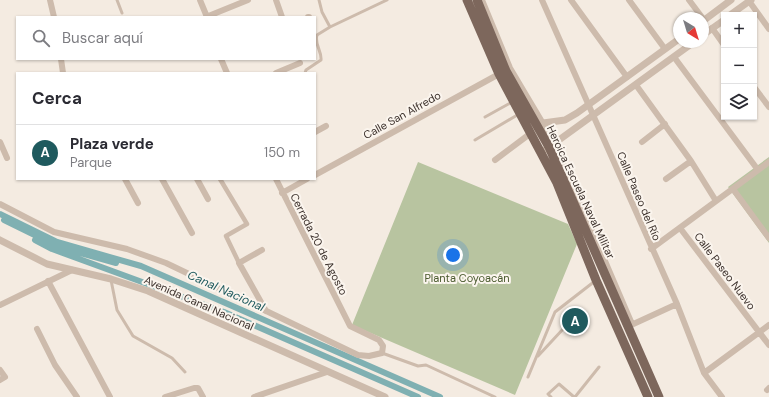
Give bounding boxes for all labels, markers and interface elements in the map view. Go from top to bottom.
north arrow [673,12,709,48]
map controls [721,12,757,120]
button: + [721,12,757,48]
search box [16,16,316,60]
icon: search [30,27,52,49]
text: Buscar aquí [62,28,143,48]
button: − [721,48,757,84]
button: layers [721,84,757,120]
text: Cerca [32,87,82,109]
street label: Calle San Alfredo [361,88,443,142]
street label: Heroica Escuela Naval Militar [544,123,618,261]
text: Plaza verde [70,134,154,154]
text: A [40,144,50,161]
text: 150 m [264,144,300,161]
street label: Calle Paseo del Río [614,149,664,243]
text: Parque [70,154,112,171]
street label: Cerrada 20 de Agosto [287,191,351,297]
street label: Calle Paseo Nuevo [691,230,759,312]
your location [443,245,463,265]
water label: Canal Nacional [185,267,267,315]
park label: Planta Coyoacán [424,271,510,285]
street label: Avenida Canal Nacional [142,272,256,334]
pin: A [562,306,588,336]

